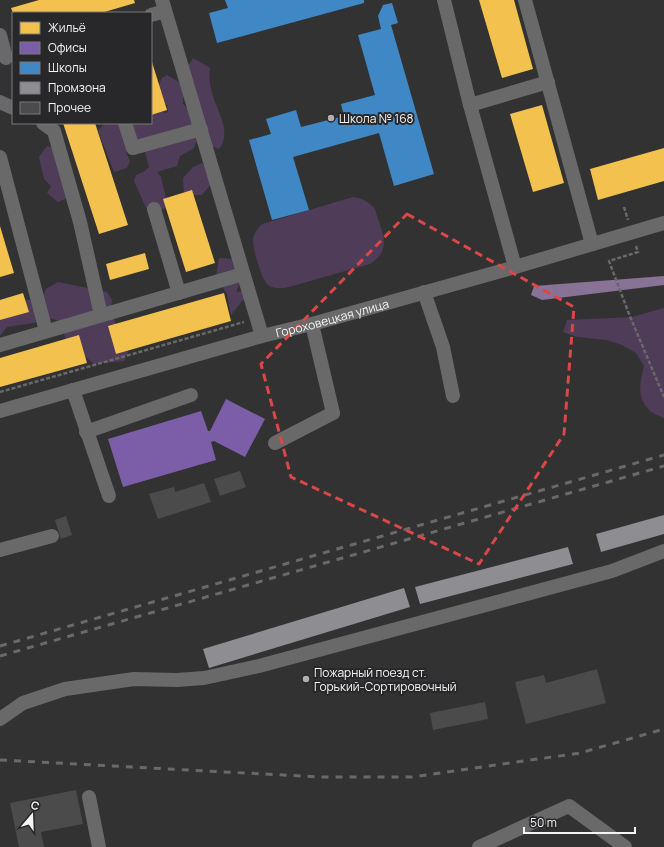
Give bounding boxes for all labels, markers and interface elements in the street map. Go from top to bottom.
legend [12,12,152,124]
text: Жильё [48,19,86,36]
text: Офисы [48,39,87,56]
text: Школы [48,59,87,76]
text: Промзона [48,79,106,96]
text: Прочее [48,99,91,116]
place label: Школа № 168 [339,110,414,127]
marker: Школа № 168 [326,113,336,123]
street label: Гороховецкая улица [274,294,391,341]
place label: Пожарный поезд ст. Горький-Сортировочный [314,664,457,695]
marker: Пожарный поезд ст. Горький-Сортировочный [301,674,311,684]
north arrow [12,795,52,835]
text: С [29,797,42,813]
scale bar [524,809,635,835]
text: 50 m [530,814,557,831]

